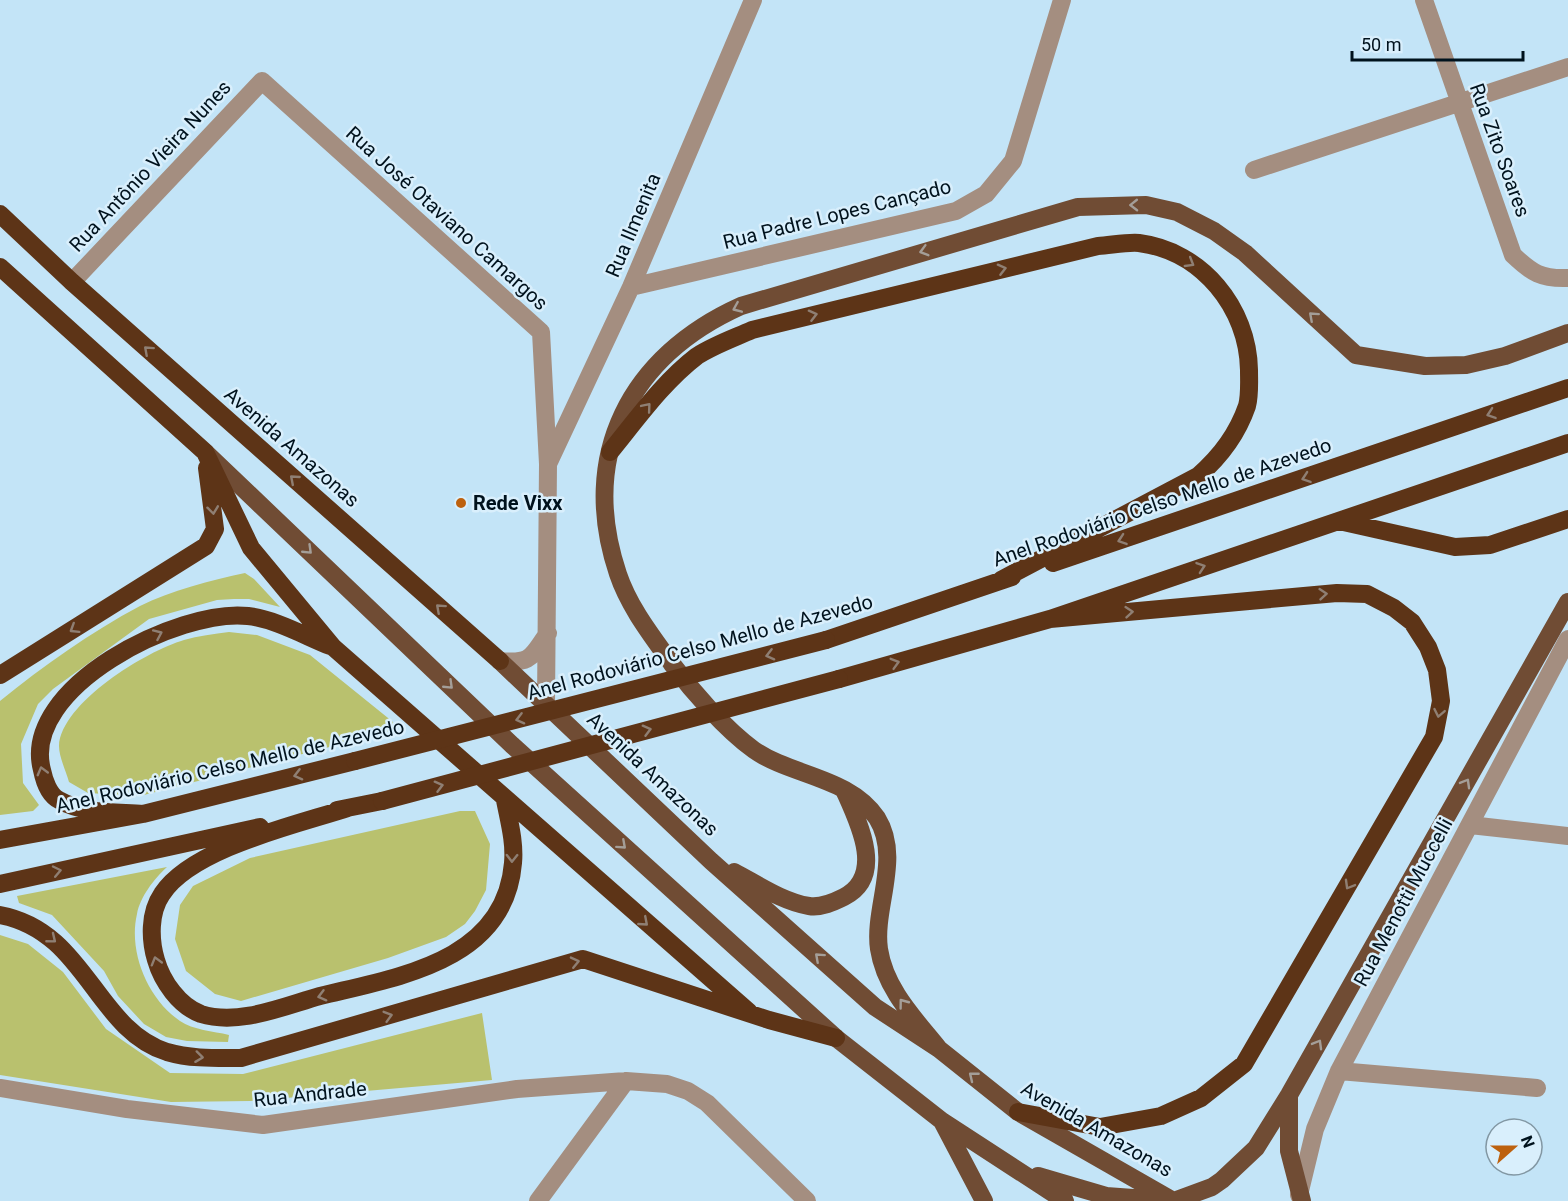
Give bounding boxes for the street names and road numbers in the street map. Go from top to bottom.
street label: Rua Antônio Vieira Nunes [64,75,236,257]
street label: Rua Zito Soares [1465,80,1535,220]
street label: Rua José Otaviano Camargos [341,121,553,315]
street label: Rua Ilmenita [600,169,666,281]
street label: Rua Padre Lopes Cançado [720,174,954,254]
street label: Avenida Amazonas [220,382,364,512]
street label: Anel Rodoviário Celso Mello de Azevedo [989,433,1335,571]
street label: Anel Rodoviário Celso Mello de Azevedo [525,589,875,705]
street label: Avenida Amazonas [582,707,724,841]
street label: Anel Rodoviário Celso Mello de Azevedo [54,714,406,818]
street label: Rua Menotti Muccelli [1348,814,1458,990]
street label: Rua Andrade [252,1076,368,1112]
street label: Avenida Amazonas [1017,1076,1177,1182]

